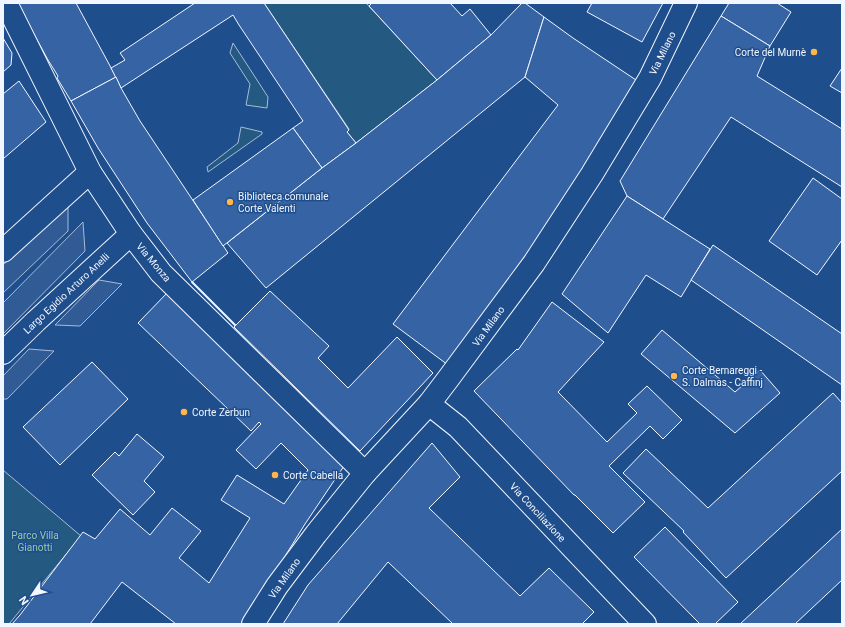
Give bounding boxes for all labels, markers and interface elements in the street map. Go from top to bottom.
street label: Via Milano [647,29,678,77]
place label: Corte del Murnè [735,47,806,58]
marker: Corte del Murnè [809,47,819,57]
place label: Biblioteca comunale Corte Valenti [238,191,329,214]
marker: Biblioteca comunale Corte Valenti [225,197,235,207]
street label: Via Monza [134,241,173,284]
street label: Largo Egidio Arturo Anelli [21,251,111,336]
street label: Via Milano [470,304,507,349]
place label: Corte Bernareggi - S. Dalmas - Caffinj [682,365,763,388]
marker: Corte Bernareggi - S. Dalmas - Caffinj [669,371,679,381]
marker: Corte Zerbun [179,407,189,417]
place label: Corte Zerbun [192,407,250,418]
marker: Corte Cabella [270,470,280,480]
place label: Corte Cabella [283,470,343,481]
street label: Via Conciliazione [508,481,568,544]
park label: Parco Villa Gianotti [11,530,59,553]
street label: Via Milano [266,556,303,601]
north arrow [12,575,52,615]
text: N [17,593,32,607]

